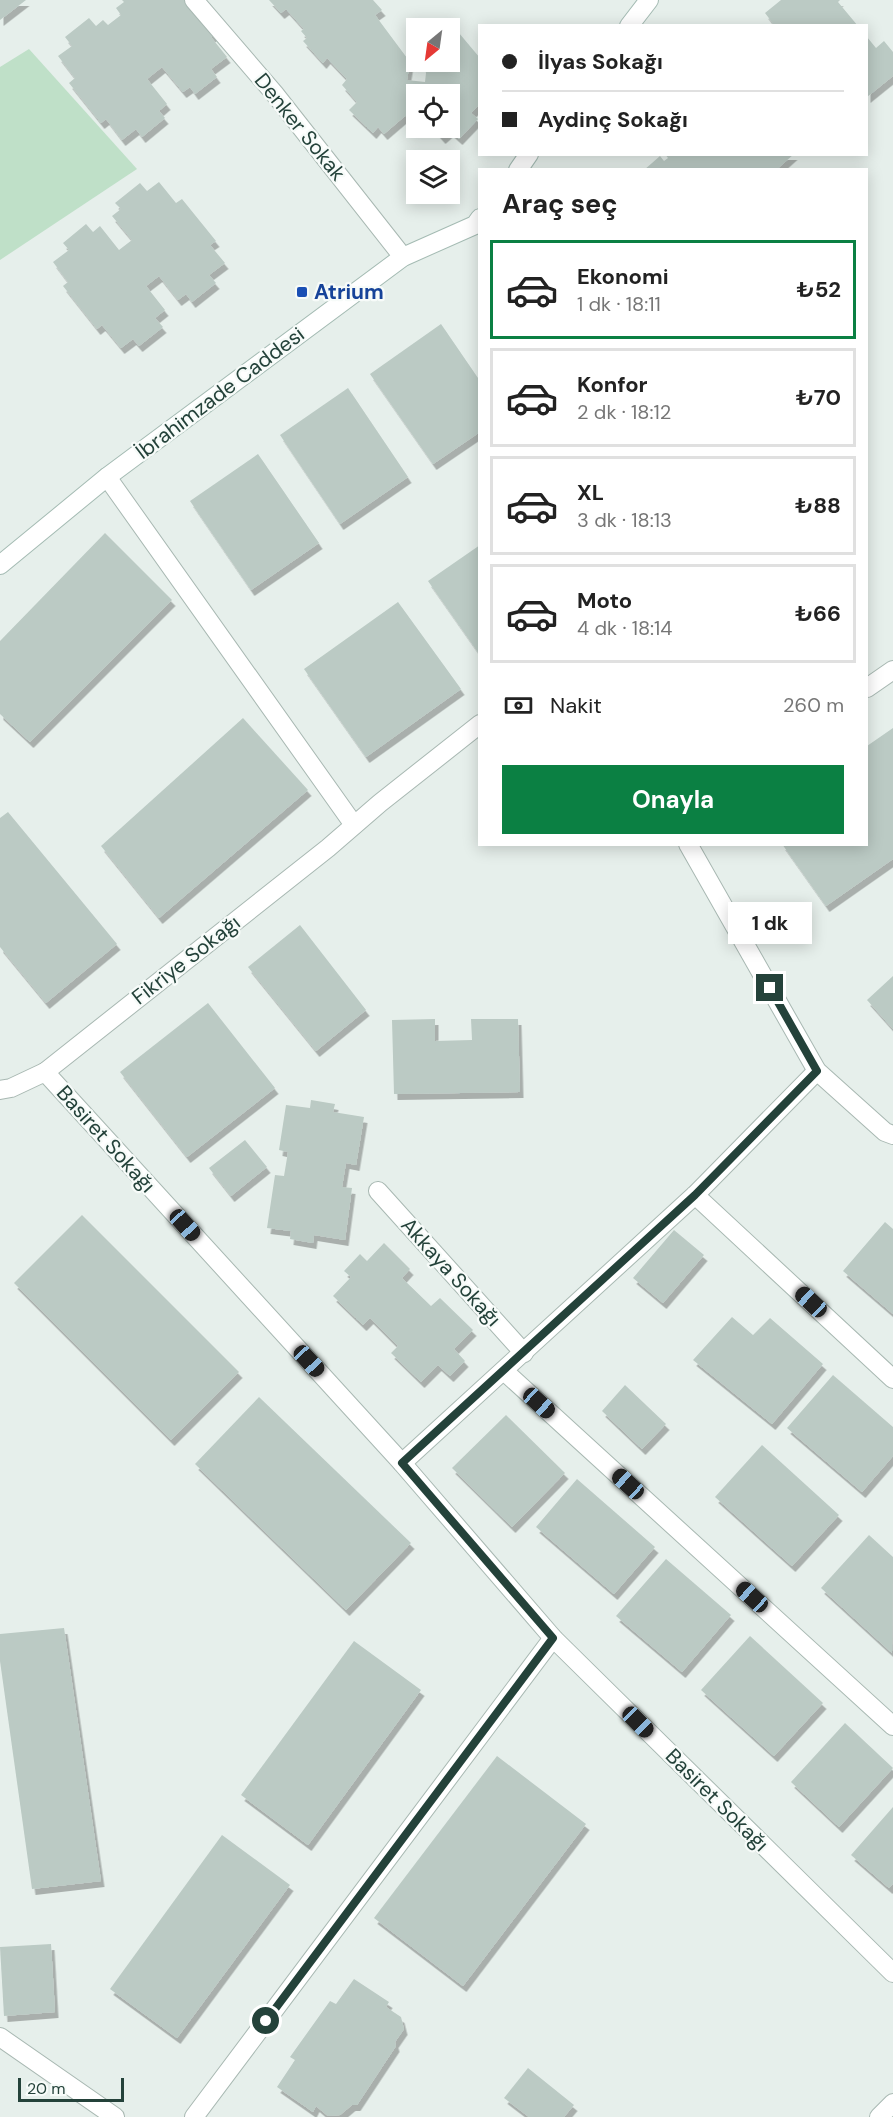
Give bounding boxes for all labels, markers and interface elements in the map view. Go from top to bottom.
north arrow [406,18,460,72]
map controls [406,18,460,204]
text: İlyas Sokağı [538,47,663,76]
street label: Denker Sokak [248,67,352,187]
button: locate [406,84,460,138]
text: Aydinç Sokağı [538,105,688,134]
button: layers [406,150,460,204]
text: Araç seç [502,186,618,221]
text: Ekonomi [577,262,669,291]
icon: car [505,263,559,317]
text: ₺52 [797,275,841,304]
place label: Atrium [314,278,384,306]
marker: Atrium [295,285,309,299]
text: 1 dk · 18:11 [577,291,661,317]
street label: İbrahimzade Caddesi [130,320,310,466]
text: Konfor [577,370,648,399]
icon: car [505,371,559,425]
text: ₺70 [796,383,841,412]
text: 2 dk · 18:12 [577,399,671,425]
text: XL [577,478,604,507]
icon: car [505,479,559,533]
text: ₺88 [795,491,841,520]
text: 3 dk · 18:13 [577,507,672,533]
text: Moto [577,586,632,615]
icon: car [505,587,559,641]
text: ₺66 [795,599,841,628]
text: 4 dk · 18:14 [577,615,673,641]
icon: cash [502,689,535,722]
text: Nakit [550,691,602,720]
text: 260 m [783,692,844,718]
button: Onayla [502,765,844,834]
callout: 1 dk [728,901,812,943]
street label: Fikriye Sokağı [126,909,246,1011]
text: 1 dk [752,910,788,936]
route end [756,974,783,1001]
street label: Basiret Sokağı [50,1079,162,1199]
car [166,1206,204,1244]
street label: Akkaya Sokağı [395,1212,507,1332]
car [792,1283,830,1321]
car [290,1342,328,1380]
car [520,1384,558,1422]
car [609,1465,647,1503]
car [733,1578,771,1616]
car [619,1703,657,1741]
street label: Basiret Sokağı [659,1742,775,1858]
route start [252,2007,279,2034]
scale bar [18,2075,124,2102]
text: 20 m [27,2078,66,2099]

